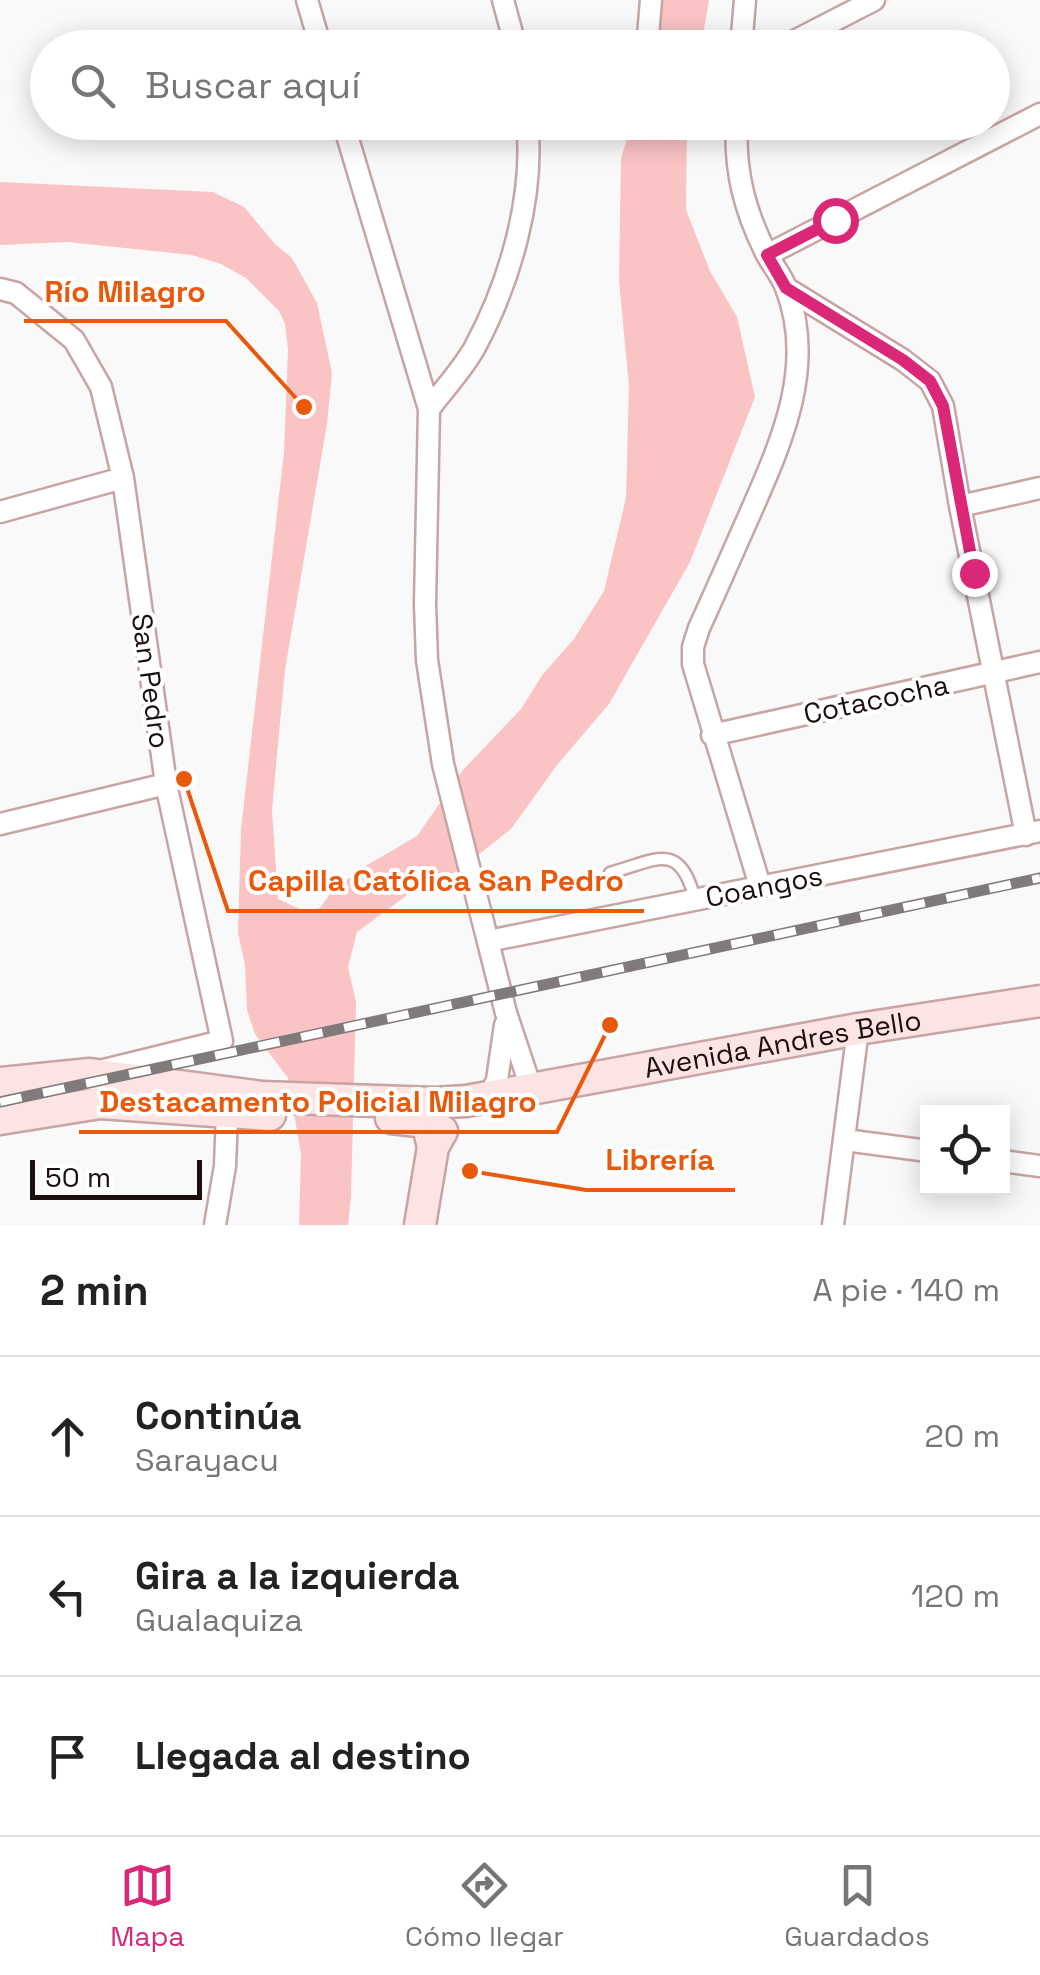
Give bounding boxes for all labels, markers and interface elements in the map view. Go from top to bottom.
search box [30,30,1010,140]
icon: search [65,58,120,113]
text: Buscar aquí [145,61,360,109]
route start [813,198,859,244]
callout: Río Milagro [24,261,226,321]
text: Río Milagro [44,272,206,311]
route end [952,551,998,597]
street label: San Pedro [124,611,178,751]
street label: Cotacocha [800,666,952,732]
callout: Capilla Católica San Pedro [228,851,644,911]
street label: Coangos [702,857,826,915]
text: Capilla Católica San Pedro [248,861,624,900]
street label: Avenida Andres Bello [641,1002,924,1086]
callout: Destacamento Policial Milagro [79,1072,557,1132]
text: Destacamento Policial Milagro [99,1082,537,1121]
map controls [920,1105,1010,1195]
button: locate [920,1105,1010,1195]
callout: Librería [586,1130,735,1190]
text: Librería [605,1140,715,1179]
scale bar [30,1155,202,1200]
text: 50 m [45,1159,111,1195]
text: 2 min [40,1264,149,1317]
text: A pie · 140 m [813,1270,1000,1310]
text: Continúa [135,1392,302,1440]
icon: ahead [40,1409,95,1464]
text: 20 m [924,1416,1000,1456]
text: Sarayacu [135,1440,279,1480]
text: Gira a la izquierda [135,1552,460,1600]
icon: left [40,1569,95,1624]
text: 120 m [911,1576,1000,1616]
text: Gualaquiza [135,1600,303,1640]
icon: arrive [40,1729,95,1784]
text: Llegada al destino [135,1732,471,1780]
tab: Mapa [110,1858,185,1954]
tab: Cómo llegar [405,1858,564,1954]
tab: Guardados [784,1858,930,1954]

